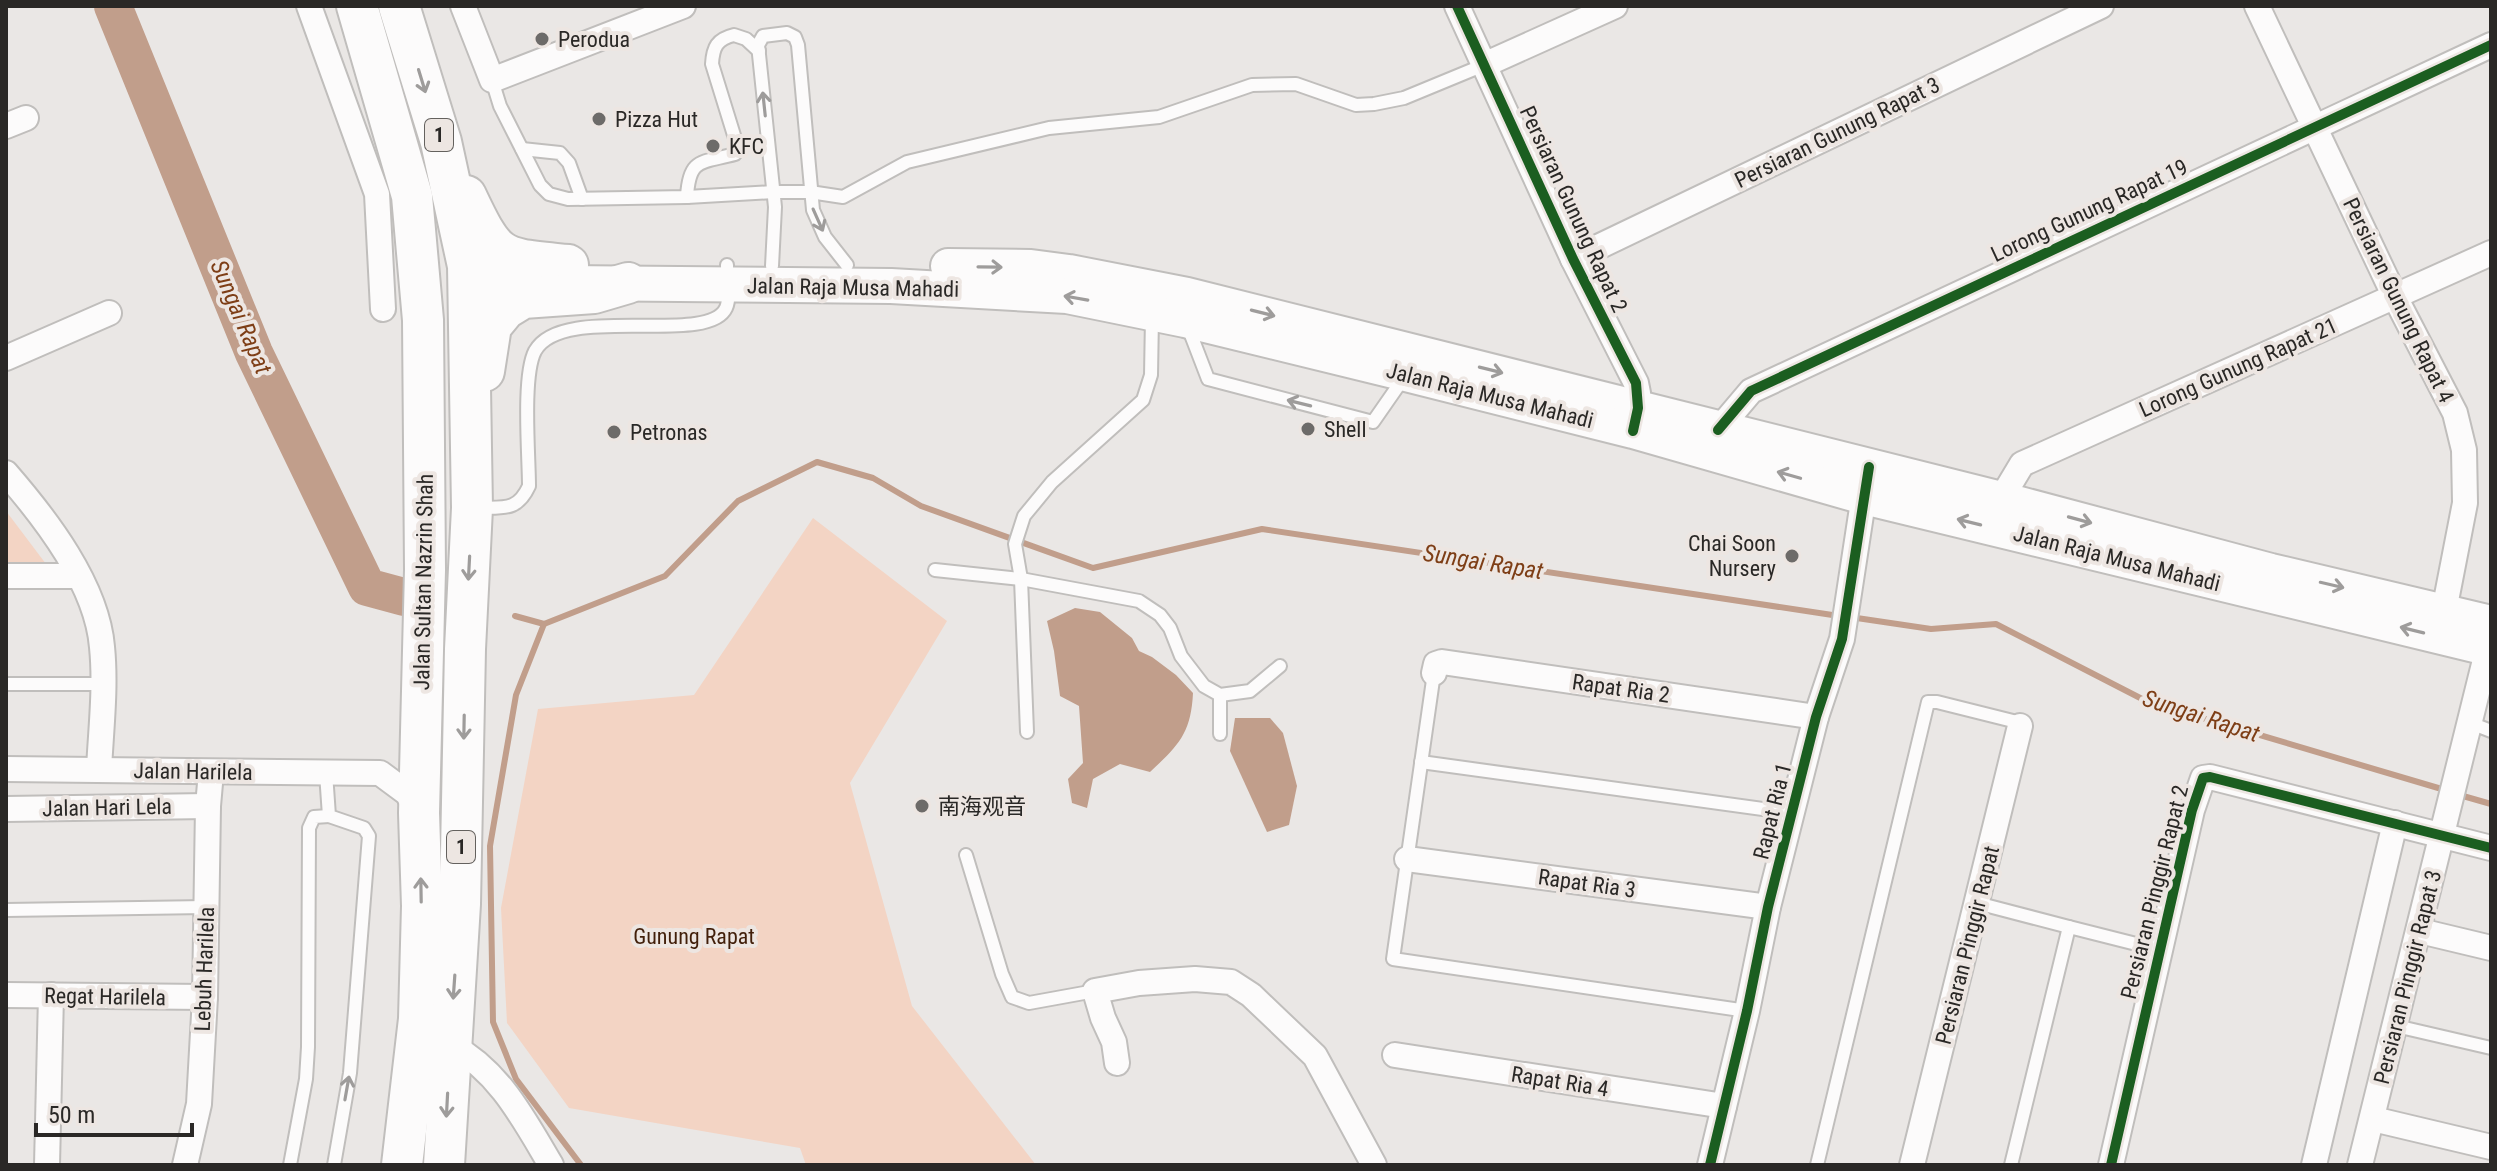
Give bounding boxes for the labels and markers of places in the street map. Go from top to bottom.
place label: Perodua [558,27,630,52]
marker: Perodua [533,30,551,48]
place label: Pizza Hut [615,107,698,132]
marker: Pizza Hut [590,110,608,128]
place label: KFC [729,134,764,159]
marker: KFC [704,137,722,155]
place label: Shell [1324,417,1366,442]
place label: Petronas [630,420,708,445]
marker: Shell [1299,420,1317,438]
marker: Petronas [605,423,623,441]
place label: Chai Soon Nursery [1688,531,1776,581]
marker: Chai Soon Nursery [1783,547,1801,565]
place label: 南海观音 [938,794,1026,819]
marker: 南海观音 [913,797,931,815]

